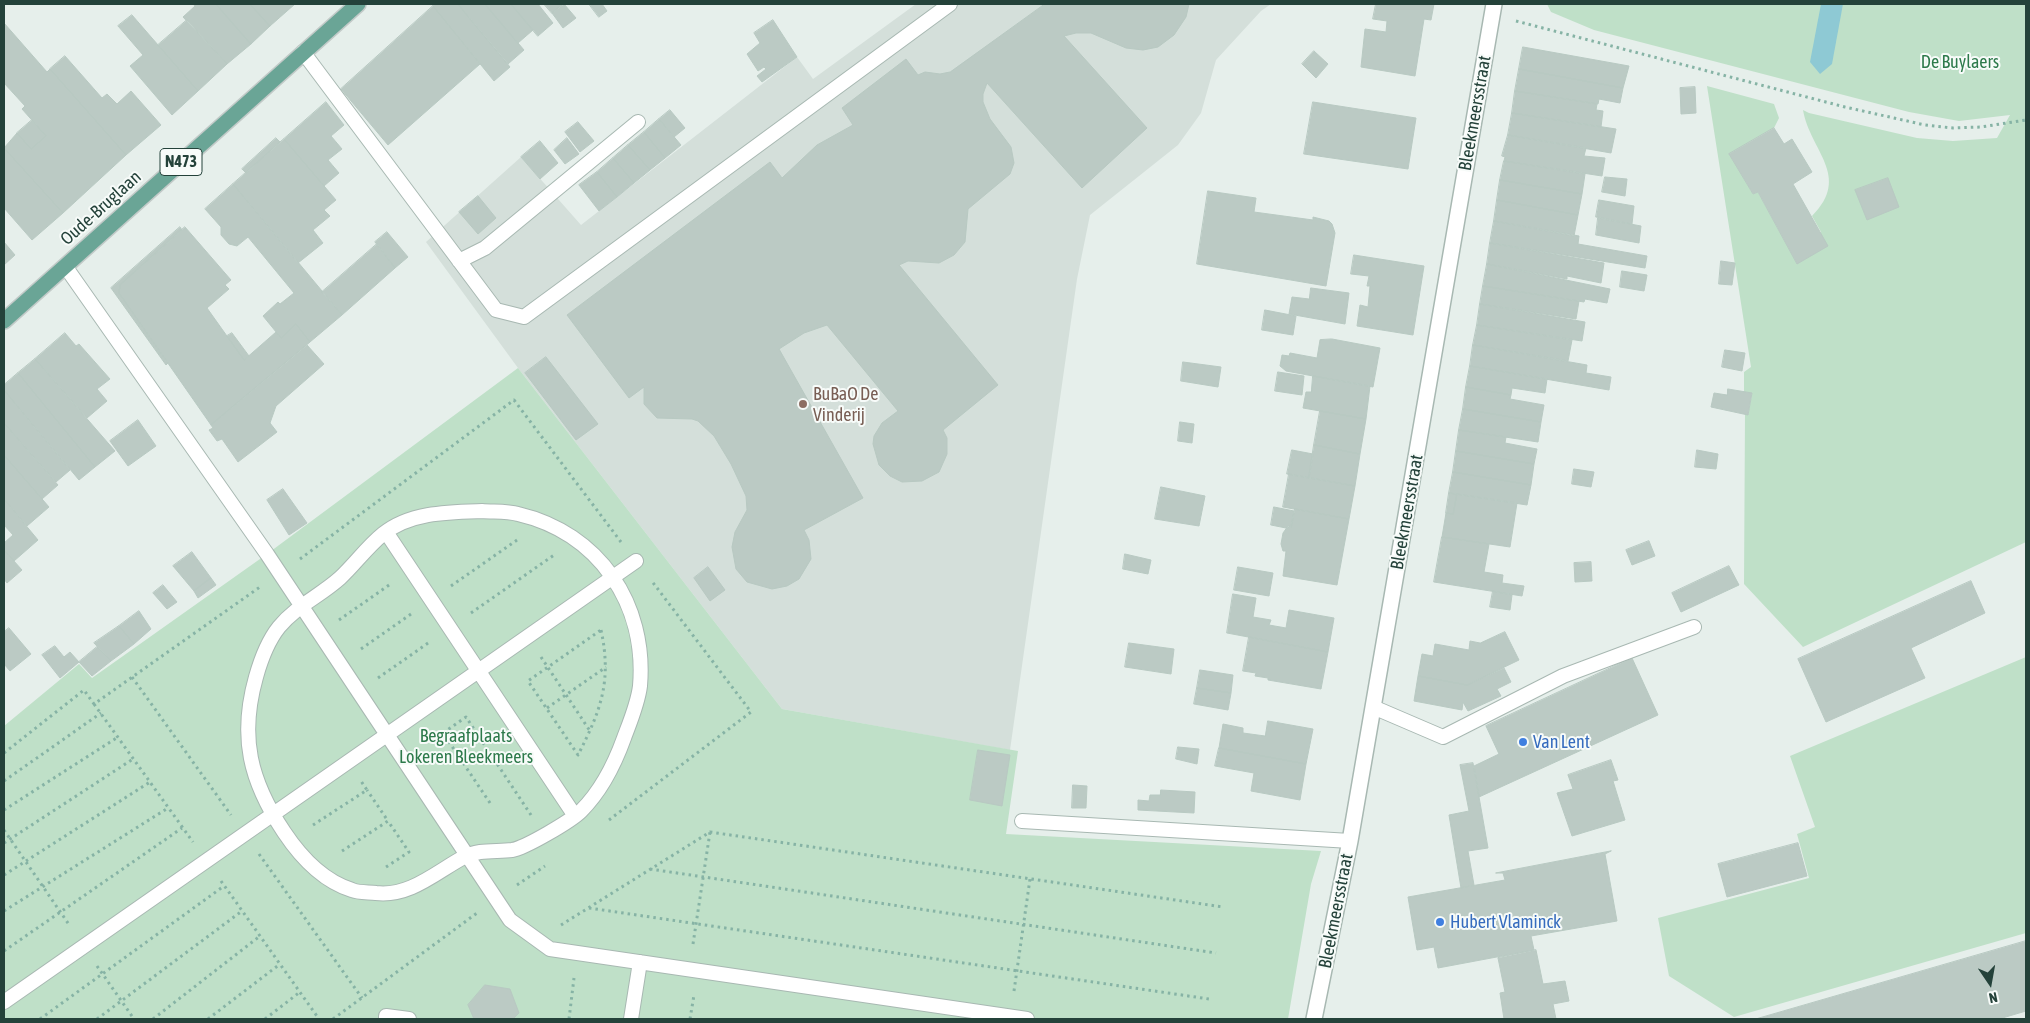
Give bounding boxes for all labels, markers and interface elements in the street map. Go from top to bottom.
park label: De Buylaers [1921,51,1999,73]
street label: Bleekmeersstraat [1454,54,1496,172]
road number: N473 [160,148,202,176]
street label: Oude-Bruglaan [56,166,146,250]
place label: BuBaO De Vinderij [813,383,878,426]
marker: BuBaO De Vinderij [797,398,809,410]
street label: Bleekmeersstraat [1386,453,1428,571]
park label: Begraafplaats Lokeren Bleekmeers [399,725,533,768]
place label: Van Lent [1533,731,1590,753]
marker: Van Lent [1517,736,1529,748]
street label: Bleekmeersstraat [1314,852,1358,970]
place label: Hubert Vlaminck [1450,911,1561,933]
marker: Hubert Vlaminck [1434,916,1446,928]
north arrow [1965,958,2015,1008]
text: N [1987,989,1999,1006]

